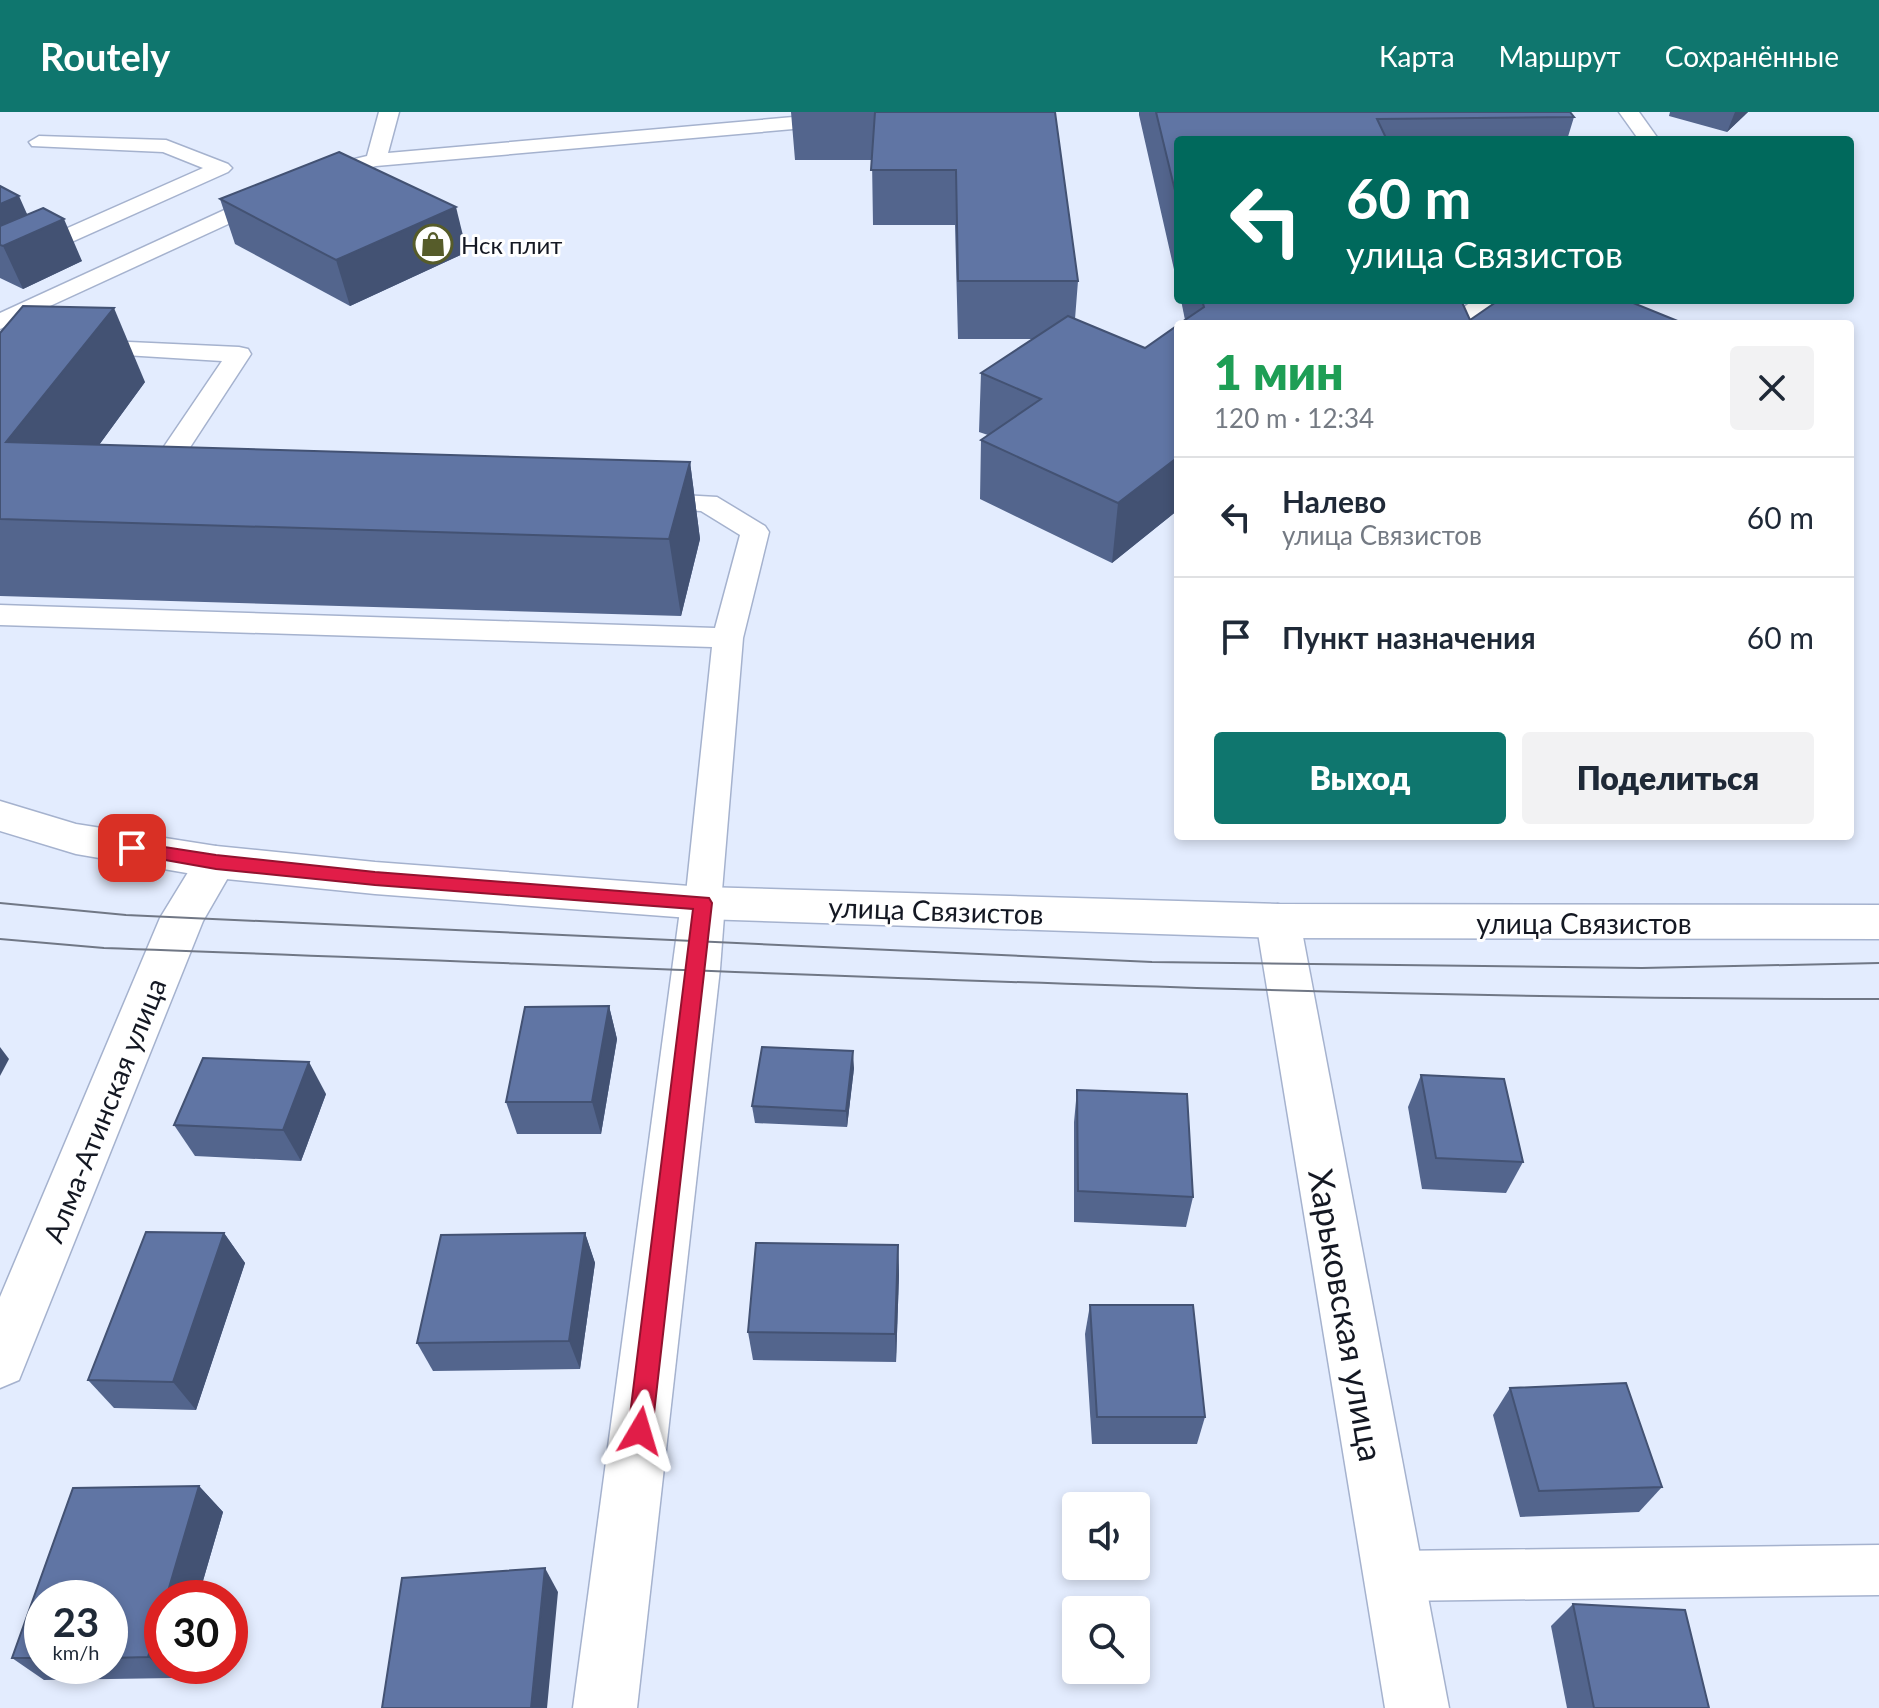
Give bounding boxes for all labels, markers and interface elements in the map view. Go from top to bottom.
text: Routely [40,33,170,79]
text: Карта [1379,39,1455,73]
text: Маршрут [1499,39,1621,73]
text: Сохранённые [1665,39,1839,73]
text: 60 m [1346,164,1471,231]
icon: left [1214,168,1318,272]
shop icon: Нск плит [412,223,454,265]
place label: Нск плит [461,230,562,259]
text: улица Связистов [1346,232,1623,276]
text: 1 мин [1214,343,1344,400]
button: close [1730,346,1814,430]
text: 120 m · 12:34 [1214,402,1374,434]
text: Налево [1282,483,1386,519]
icon: left [1214,495,1258,539]
text: 60 m [1747,499,1814,535]
text: улица Связистов [1282,519,1482,551]
icon: arrive [1214,615,1258,659]
text: Пункт назначения [1282,619,1536,655]
text: 60 m [1747,619,1814,655]
button: Выход [1214,732,1506,824]
button: Поделиться [1522,732,1814,824]
pin [98,814,166,882]
icon: arrive [110,826,154,870]
street label: улица Связистов [828,889,1044,931]
street label: улица Связистов [1476,906,1692,940]
street label: Алма-Атинская улица [35,973,173,1247]
street label: Харьковская улица [1301,1166,1393,1464]
position arrow [598,1389,682,1473]
map controls [1062,1492,1150,1684]
button: sound [1062,1492,1150,1580]
speed limit sign: 30 [144,1580,248,1684]
button: search [1062,1596,1150,1684]
text: 23 [53,1598,99,1646]
text: km/h [53,1640,99,1664]

